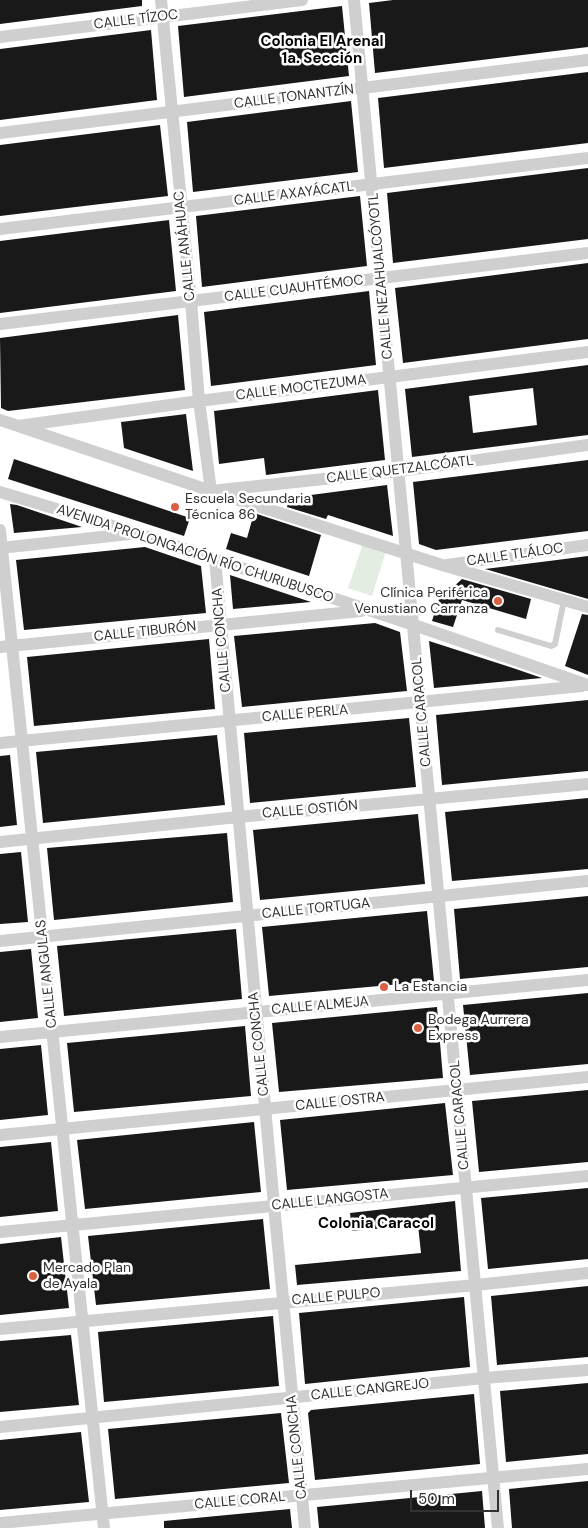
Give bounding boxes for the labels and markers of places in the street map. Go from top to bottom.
place label: Escuela Secundaria Técnica 86 [185,491,311,524]
marker: Escuela Secundaria Técnica 86 [169,501,181,513]
place label: Clínica Periférica Venustiano Carranza [355,585,488,618]
marker: Clínica Periférica Venustiano Carranza [492,595,504,607]
place label: La Estancia [394,979,467,995]
marker: La Estancia [378,981,390,993]
place label: Bodega Aurrera Express [428,1012,529,1044]
marker: Bodega Aurrera Express [412,1022,424,1034]
place label: Mercado Plan de Ayala [43,1260,131,1292]
marker: Mercado Plan de Ayala [27,1270,39,1282]

